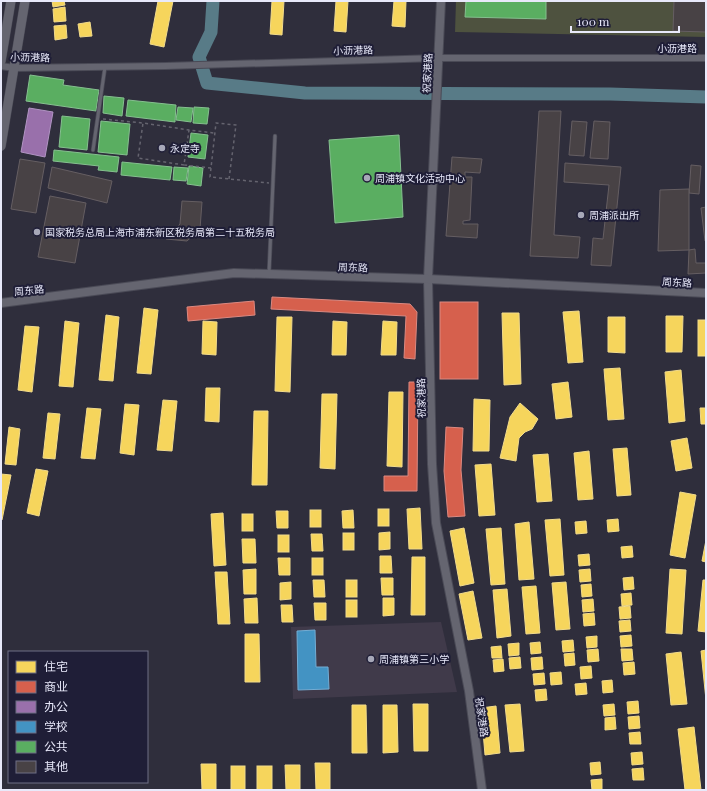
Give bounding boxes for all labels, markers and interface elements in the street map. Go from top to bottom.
scale bar [571,8,679,34]
text: 100 m [577,13,610,29]
street label: 小沥港路 [657,41,697,55]
street label: 小沥港路 [333,42,373,58]
street label: 小沥港路 [10,50,50,64]
street label: 祝家港路 [419,53,435,93]
place label: 永定寺 [170,141,200,155]
marker: 永定寺 [157,143,167,153]
place label: 周浦镇文化活动中心 [375,171,465,185]
marker: 周浦镇文化活动中心 [362,173,372,183]
place label: 周浦派出所 [589,208,639,222]
marker: 周浦派出所 [576,210,586,220]
place label: 国家税务总局上海市浦东新区税务局第二十五税务局 [45,225,275,239]
marker: 国家税务总局上海市浦东新区税务局第二十五税务局 [32,227,42,237]
street label: 周东路 [338,259,368,275]
street label: 周东路 [662,274,692,290]
street label: 周东路 [13,281,45,299]
street label: 祝家港路 [414,378,428,418]
legend [8,651,148,783]
place label: 周浦镇第三小学 [379,652,449,666]
marker: 周浦镇第三小学 [366,654,376,664]
text: 住宅 [44,658,68,674]
text: 商业 [44,678,68,694]
street label: 祝家港路 [472,696,492,738]
text: 办公 [44,698,68,714]
text: 学校 [44,718,68,734]
text: 公共 [44,738,68,754]
text: 其他 [44,758,68,774]

